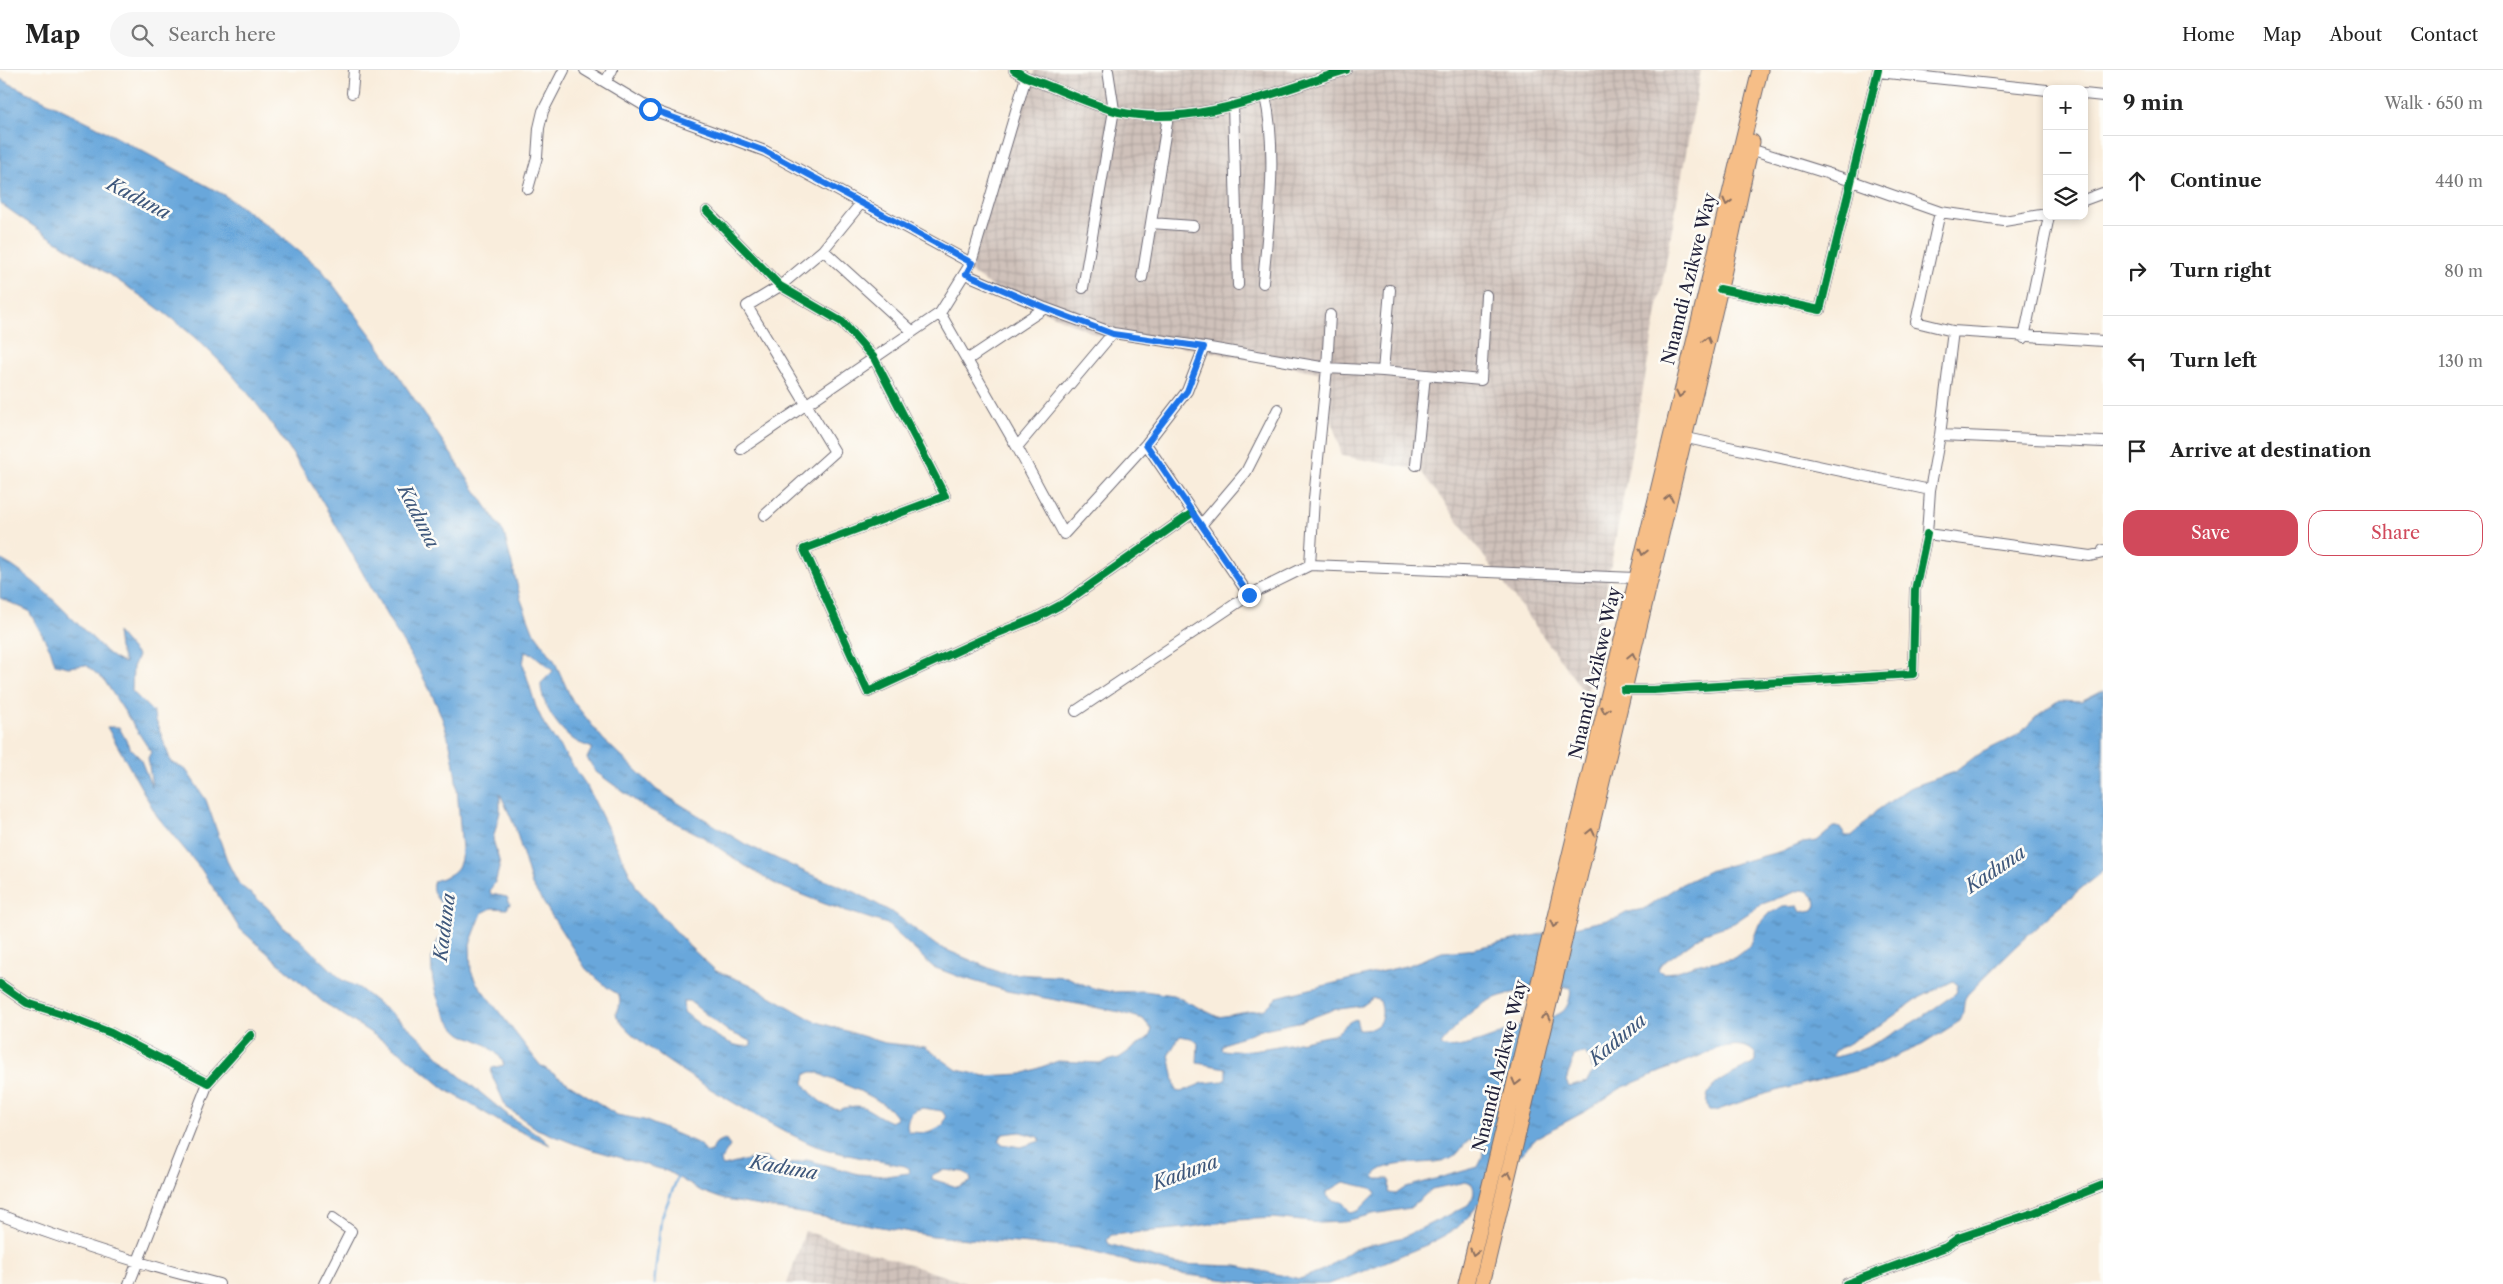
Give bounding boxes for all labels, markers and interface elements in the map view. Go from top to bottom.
search box [110,12,460,57]
text: Map [25,20,80,49]
icon: search [128,21,156,49]
text: Search here [168,23,276,46]
text: Home [2182,24,2235,46]
text: Map [2263,24,2301,46]
text: About [2329,24,2382,46]
text: Contact [2410,24,2478,46]
map controls [2043,85,2088,220]
button: + [2043,85,2088,130]
text: 9 min [2123,90,2184,115]
text: Walk · 650 m [2384,93,2483,113]
route start [639,98,662,121]
button: − [2043,130,2088,175]
icon: ahead [2123,167,2151,195]
text: Continue [2170,169,2262,192]
water label: Kaduna [102,171,175,225]
text: 440 m [2435,171,2483,191]
button: layers [2043,175,2088,220]
street label: Nnamdi Azikwe Way [1657,190,1721,367]
one-way arrow [1722,198,1732,206]
icon: right [2123,257,2151,285]
text: Turn right [2170,259,2271,282]
text: 80 m [2444,261,2483,281]
one-way arrow [1701,336,1712,345]
icon: left [2123,347,2151,375]
text: Turn left [2170,349,2257,372]
text: 130 m [2438,351,2483,371]
one-way arrow [1675,390,1686,399]
icon: arrive [2123,437,2151,465]
text: Arrive at destination [2170,439,2371,462]
water label: Kaduna [392,479,445,552]
one-way arrow [1663,494,1674,503]
button: Save [2123,510,2298,556]
button: Share [2308,510,2483,556]
one-way arrow [1638,548,1649,557]
route end [1238,584,1261,607]
street label: Nnamdi Azikwe Way [1564,584,1626,761]
one-way arrow [1626,652,1637,661]
one-way arrow [1600,706,1611,715]
one-way arrow [1585,827,1596,836]
water label: Kaduna [1959,840,2031,899]
water label: Kaduna [429,891,460,964]
one-way arrow [1549,920,1560,929]
street label: Nnamdi Azikwe Way [1468,977,1532,1154]
water label: Kaduna [1582,1008,1651,1071]
one-way arrow [1540,1012,1551,1021]
one-way arrow [1511,1078,1522,1087]
water label: Kaduna [746,1150,820,1185]
water label: Kaduna [1147,1150,1222,1196]
one-way arrow [1502,1170,1513,1179]
one-way arrow [1470,1248,1480,1256]

